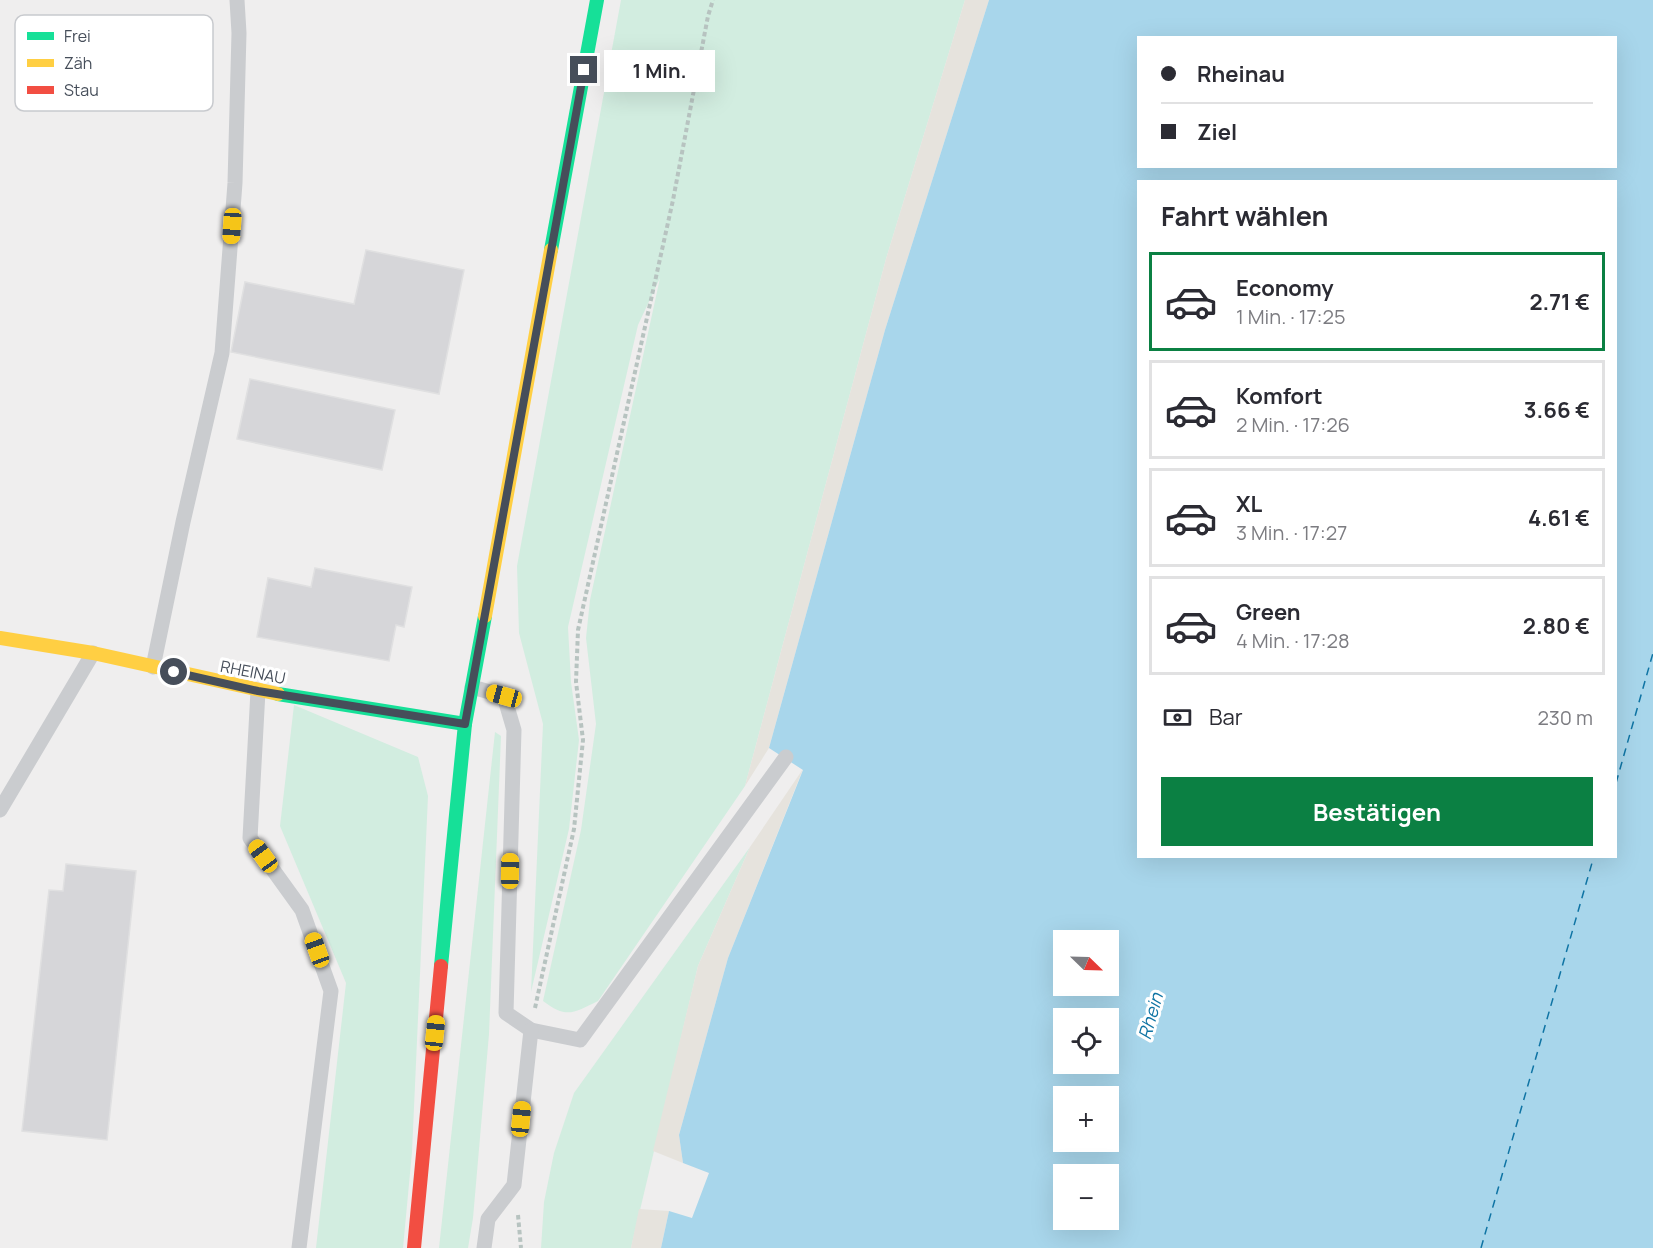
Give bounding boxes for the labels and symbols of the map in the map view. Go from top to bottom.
legend [15,15,213,111]
text: Frei [64,25,91,47]
callout: 1 Min. [605,49,716,91]
text: Zäh [64,52,92,74]
route end [570,56,597,83]
text: Stau [64,79,99,101]
car [222,207,242,245]
street label: RHEINAU [219,655,287,689]
route start [160,658,187,685]
car [484,683,524,709]
car [245,836,281,876]
car [501,853,519,889]
car [302,930,332,970]
north arrow [1053,930,1119,996]
water label: Rhein [1132,989,1168,1042]
car [424,1014,446,1052]
car [510,1100,532,1138]

